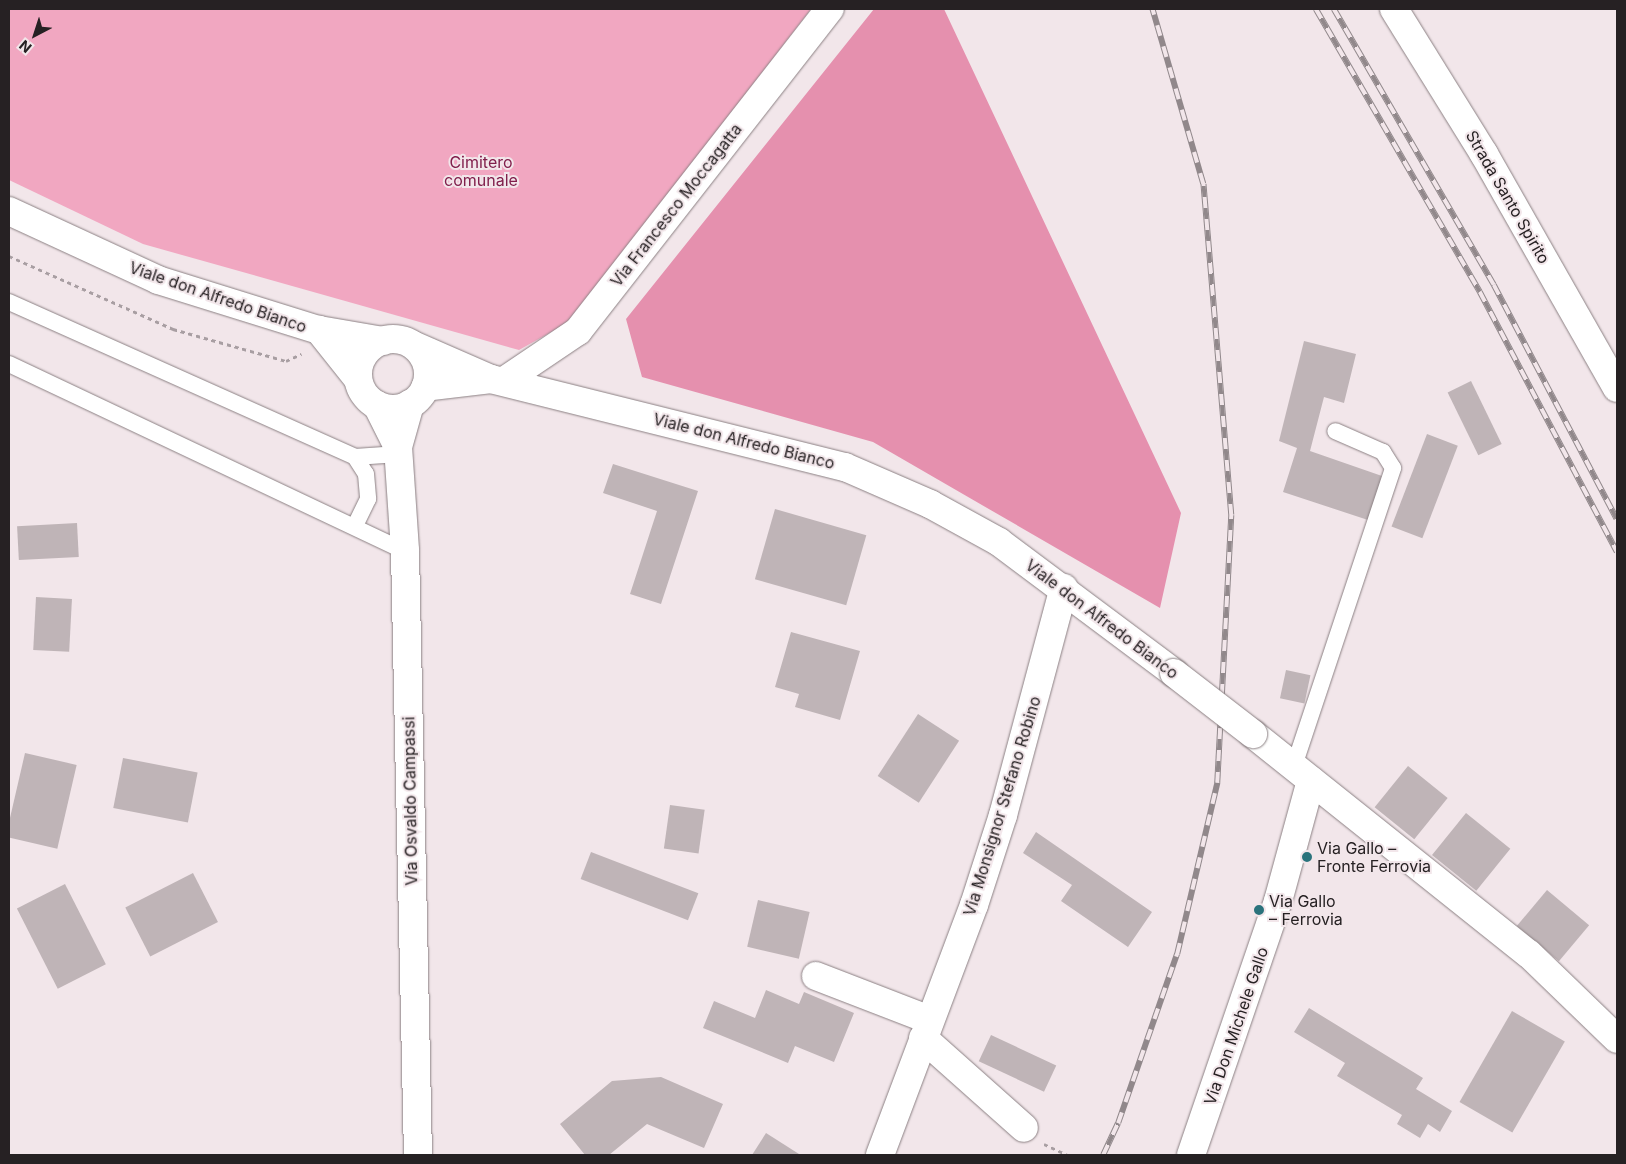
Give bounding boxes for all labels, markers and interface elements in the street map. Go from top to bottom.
north arrow [10,10,60,60]
text: N [15,37,35,57]
street label: Via Francesco Moccagatta [606,120,746,290]
street label: Strada Santo Spirito [1462,127,1554,267]
park label: Cimitero comunale [444,152,518,190]
street label: Viale don Alfredo Bianco [127,258,309,336]
street label: Viale don Alfredo Bianco [651,409,837,473]
street label: Viale don Alfredo Bianco [1022,555,1182,683]
street label: Via Monsignor Stefano Robino [959,694,1045,918]
street label: Via Osvaldo Campassi [399,716,421,886]
place label: Via Gallo – Fronte Ferrovia [1317,838,1431,876]
marker: Via Gallo – Fronte Ferrovia [1301,851,1313,863]
place label: Via Gallo – Ferrovia [1269,891,1343,929]
marker: Via Gallo – Ferrovia [1253,904,1265,916]
street label: Via Don Michele Gallo [1200,945,1272,1107]

